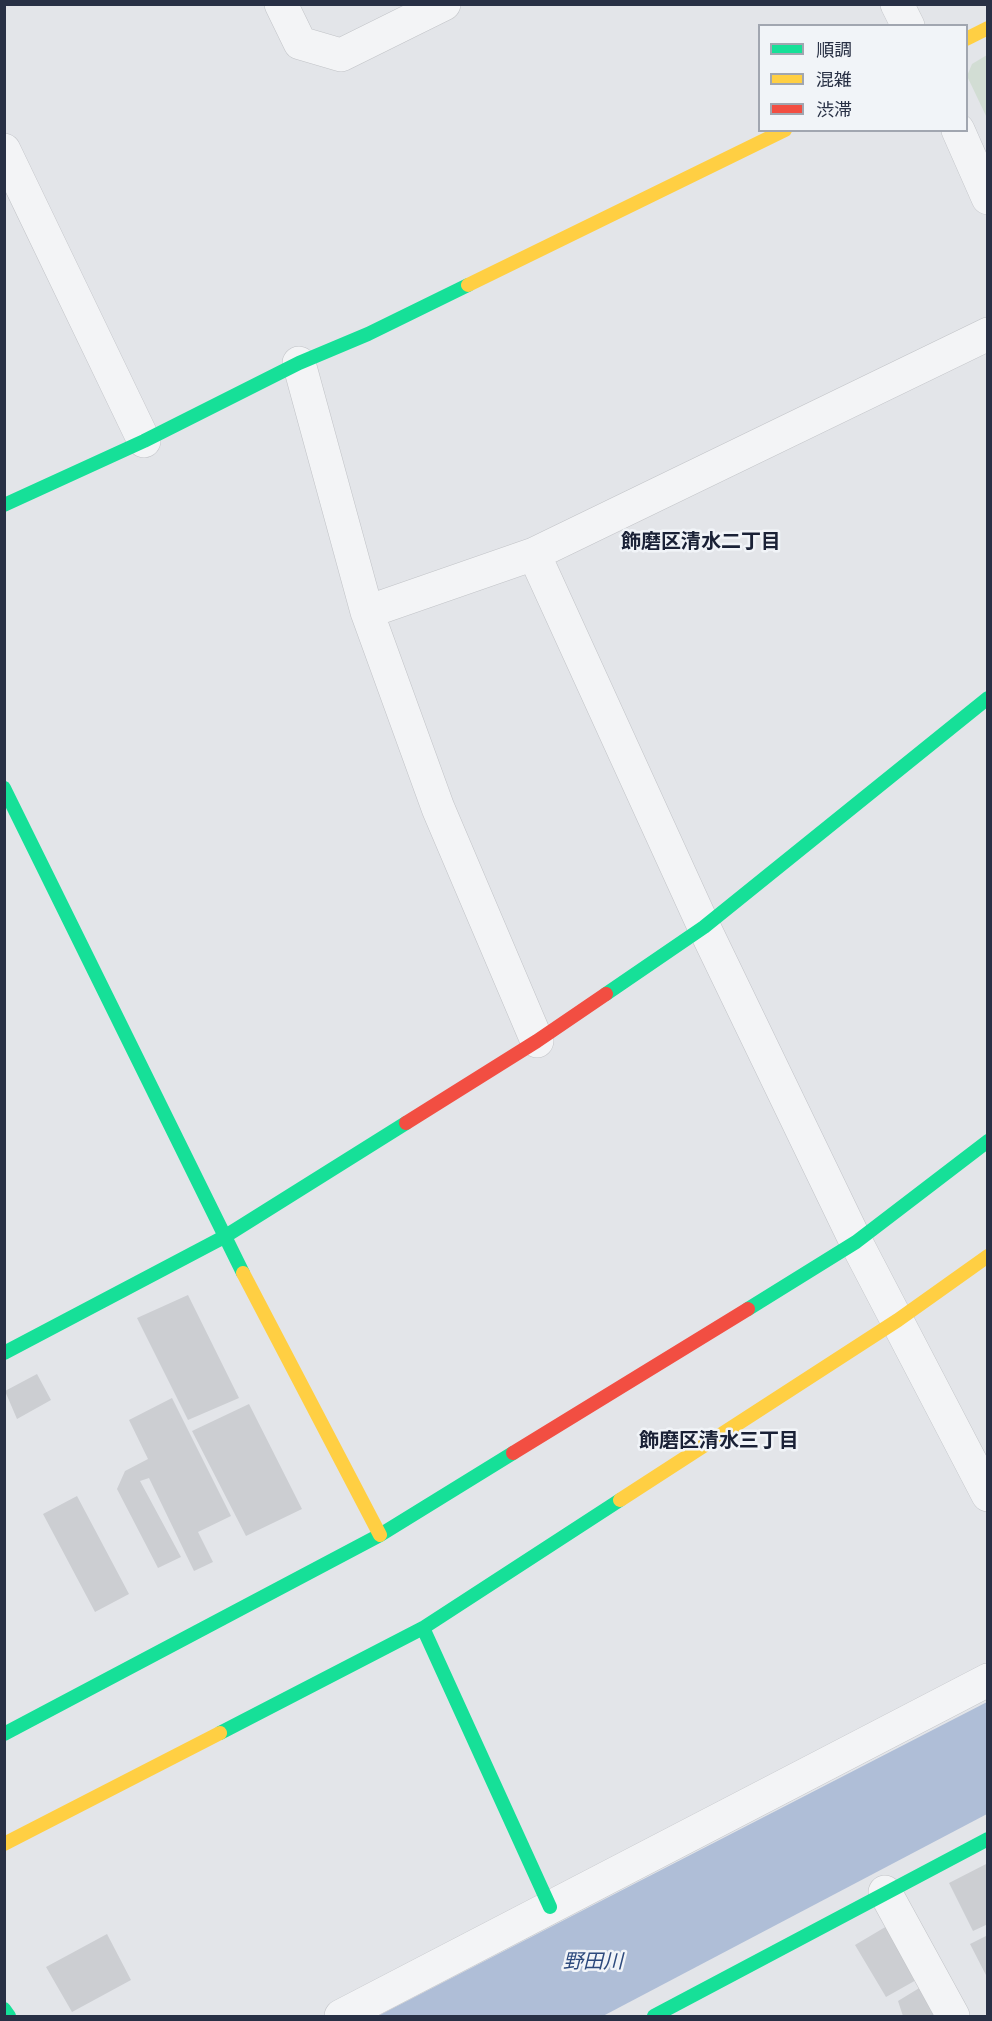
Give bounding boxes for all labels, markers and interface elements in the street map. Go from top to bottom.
legend [758,24,968,132]
text: 順調 [816,38,852,63]
text: 混雑 [816,68,852,93]
text: 渋滞 [816,98,852,123]
district label: 飾磨区清水二丁目 [621,532,781,556]
district label: 飾磨区清水三丁目 [639,1431,799,1455]
water label: 野田川 [563,1952,623,1976]

